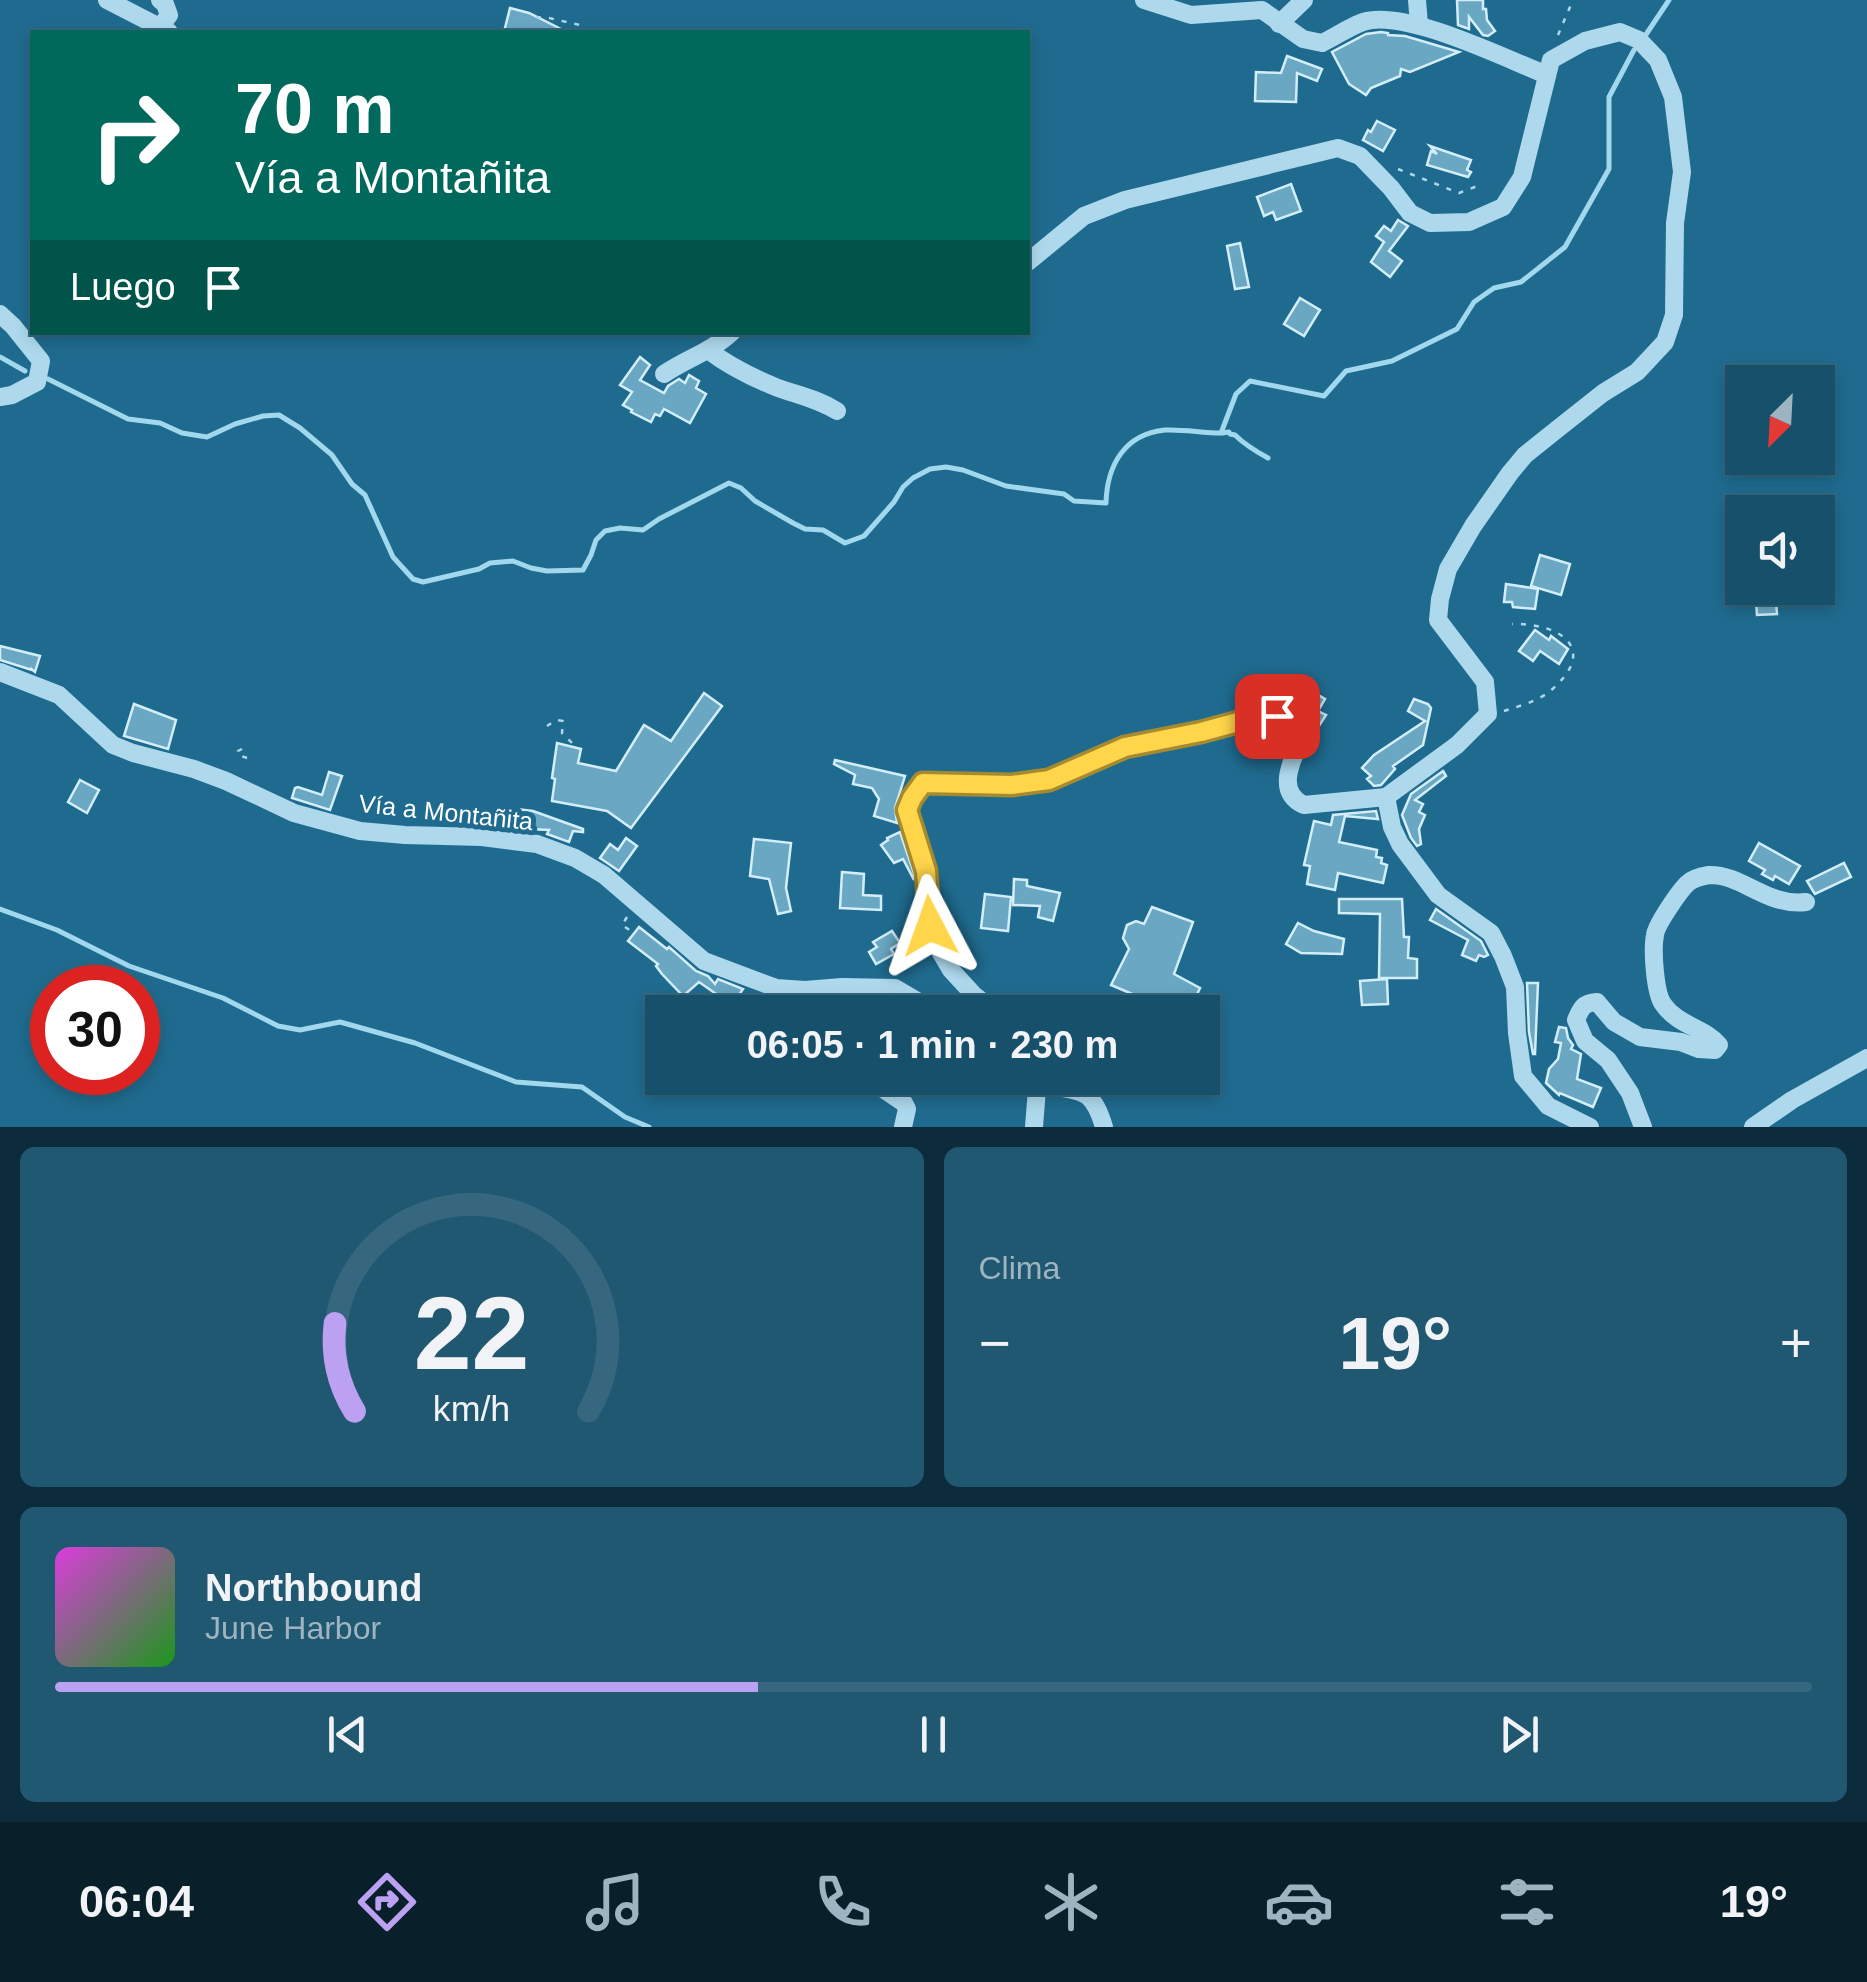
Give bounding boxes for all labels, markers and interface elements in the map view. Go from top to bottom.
icon: right [70,70,200,200]
text: 70 m [235,70,395,148]
text: Vía a Montañita [235,152,550,203]
icon: arrive [196,260,251,315]
text: Luego [70,266,176,308]
north arrow [1725,365,1835,475]
map controls [1725,365,1835,605]
button: sound [1725,495,1835,605]
pin [1235,674,1320,759]
icon: arrive [1250,689,1305,744]
street label: Vía a Montañita [357,789,535,835]
position arrow [878,874,982,978]
speed limit sign: 30 [30,965,160,1095]
text: 06:05 · 1 min · 230 m [747,1024,1118,1066]
text: Clima [979,1250,1060,1286]
text: 22 [414,1275,530,1391]
text: 19° [1339,1301,1452,1385]
text: − [979,1312,1011,1374]
text: + [1780,1312,1812,1374]
text: km/h [433,1389,510,1429]
text: Northbound [205,1567,422,1609]
text: June Harbor [205,1610,381,1646]
icon: previous [320,1707,375,1762]
icon: pause [906,1707,961,1762]
icon: next [1492,1707,1547,1762]
icon: directions [352,1867,422,1937]
icon: music [580,1867,650,1937]
icon: phone [808,1867,878,1937]
icon: climate [1036,1867,1106,1937]
icon: car [1264,1867,1334,1937]
icon: filters [1492,1867,1562,1937]
text: 06:04 [79,1876,194,1927]
text: 19° [1720,1876,1788,1927]

